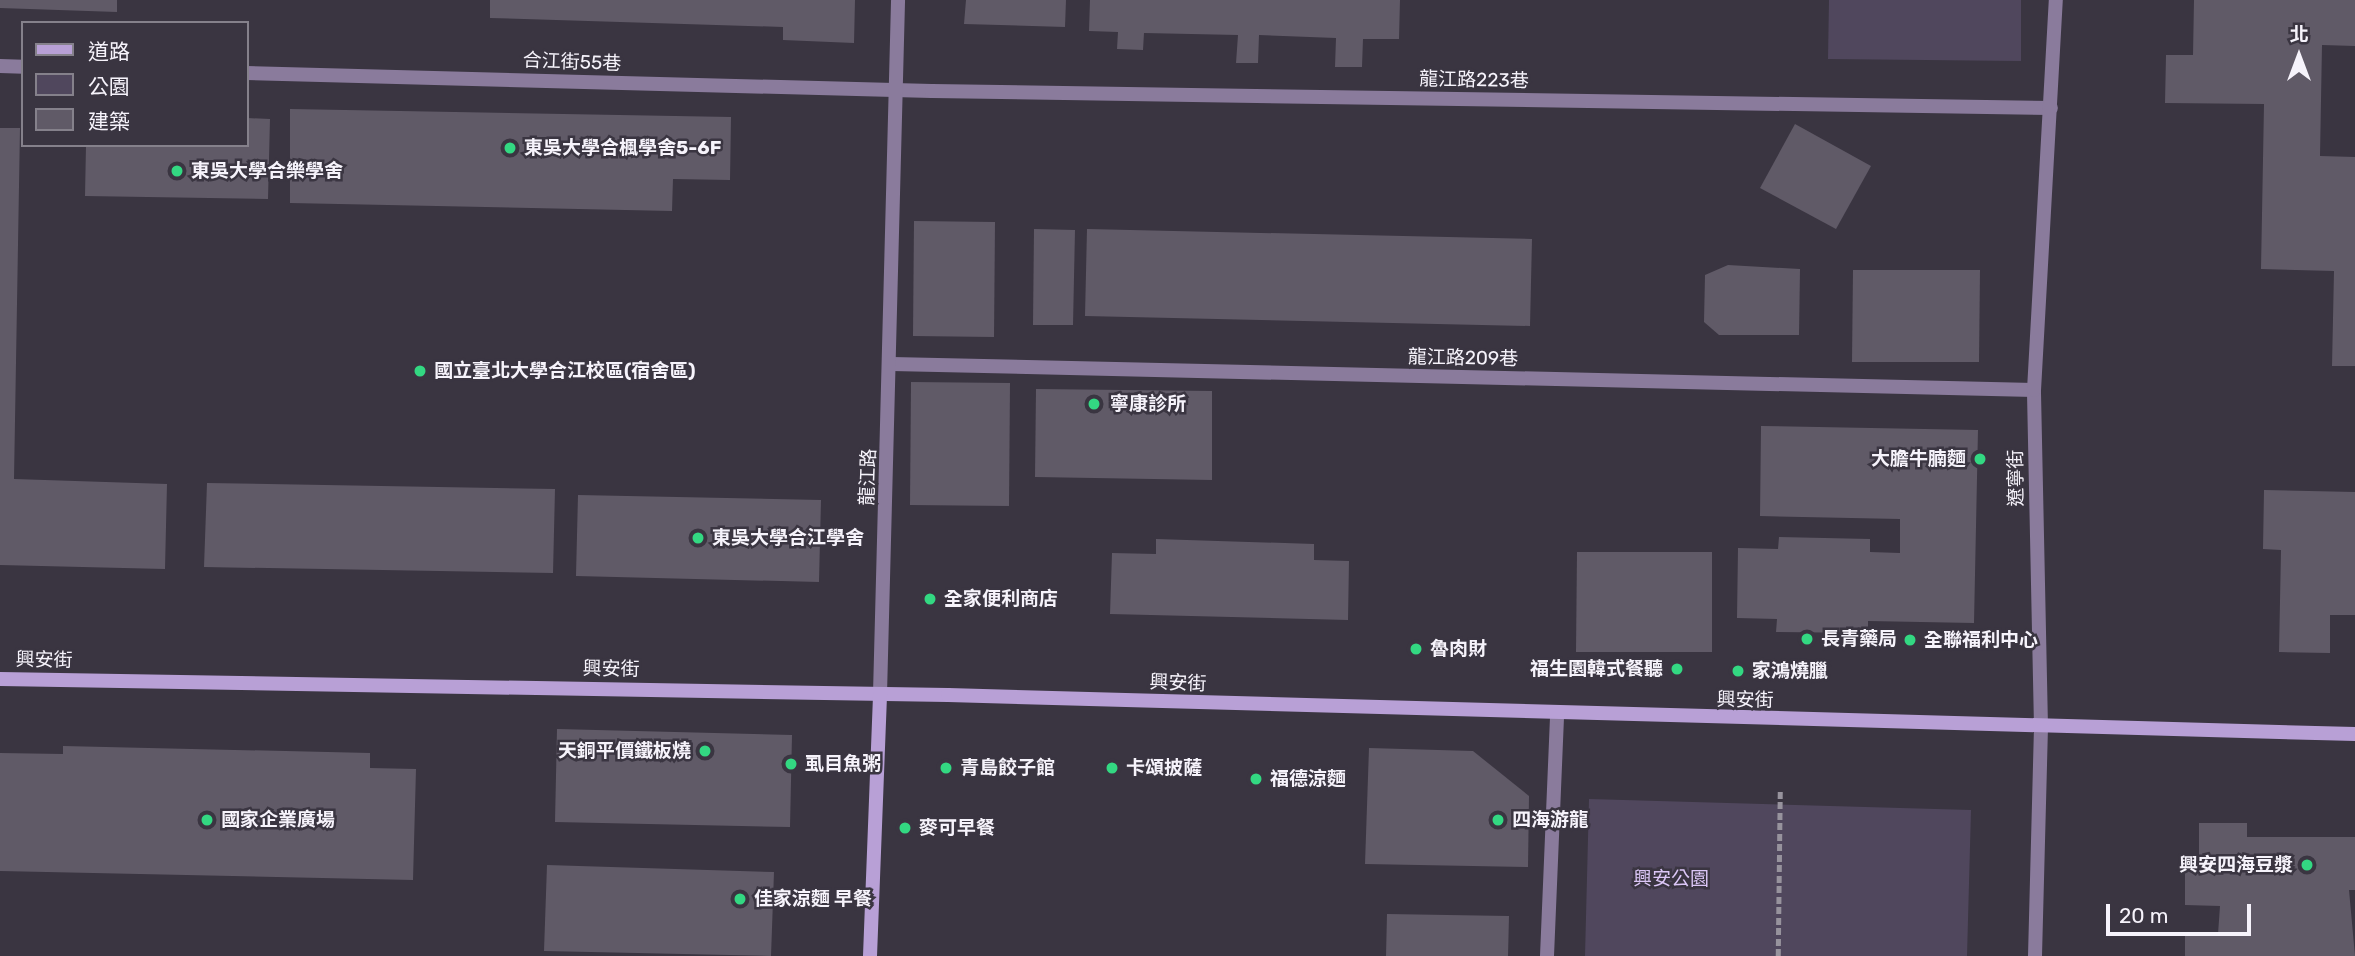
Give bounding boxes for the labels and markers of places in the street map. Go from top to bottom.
place label: 東吳大學合楓學舍5-6F [524,137,721,159]
marker: 東吳大學合楓學舍5-6F [502,140,518,156]
place label: 東吳大學合樂學舍 [191,160,343,182]
marker: 東吳大學合樂學舍 [169,163,185,179]
place label: 國立臺北大學合江校區(宿舍區) [434,360,696,382]
marker: 國立臺北大學合江校區(宿舍區) [412,363,428,379]
place label: 寧康診所 [1110,393,1186,415]
marker: 寧康診所 [1084,394,1104,414]
place label: 大膽牛腩麵 [1871,448,1966,470]
marker: 大膽牛腩麵 [1972,451,1988,467]
place label: 東吳大學合江學舍 [712,527,864,549]
marker: 東吳大學合江學舍 [690,530,706,546]
place label: 全家便利商店 [944,588,1058,610]
marker: 全家便利商店 [922,591,938,607]
place label: 長青藥局 [1821,628,1897,650]
place label: 全聯福利中心 [1924,629,2038,651]
marker: 長青藥局 [1799,631,1815,647]
marker: 全聯福利中心 [1902,632,1918,648]
place label: 魯肉財 [1430,638,1487,660]
marker: 魯肉財 [1408,641,1424,657]
place label: 福生園韓式餐聽 [1530,658,1663,680]
place label: 家鴻燒臘 [1752,660,1828,682]
marker: 福生園韓式餐聽 [1669,661,1685,677]
marker: 家鴻燒臘 [1730,663,1746,679]
place label: 天銅平價鐵板燒 [558,740,691,762]
marker: 天銅平價鐵板燒 [697,743,713,759]
place label: 虱目魚粥 [805,753,881,775]
marker: 虱目魚粥 [783,756,799,772]
place label: 青島餃子館 [960,757,1055,779]
place label: 卡頌披薩 [1126,757,1202,779]
marker: 青島餃子館 [938,760,954,776]
marker: 卡頌披薩 [1104,760,1120,776]
place label: 福德涼麵 [1270,768,1346,790]
marker: 福德涼麵 [1248,771,1264,787]
place label: 國家企業廣場 [221,809,335,831]
place label: 四海游龍 [1512,809,1588,831]
marker: 國家企業廣場 [199,812,215,828]
marker: 四海游龍 [1490,812,1506,828]
place label: 麥可早餐 [919,817,995,839]
marker: 麥可早餐 [897,820,913,836]
place label: 興安四海豆漿 [2179,854,2293,876]
marker: 興安四海豆漿 [2299,857,2315,873]
place label: 佳家涼麵 早餐 [754,888,872,910]
marker: 佳家涼麵 早餐 [732,891,748,907]

